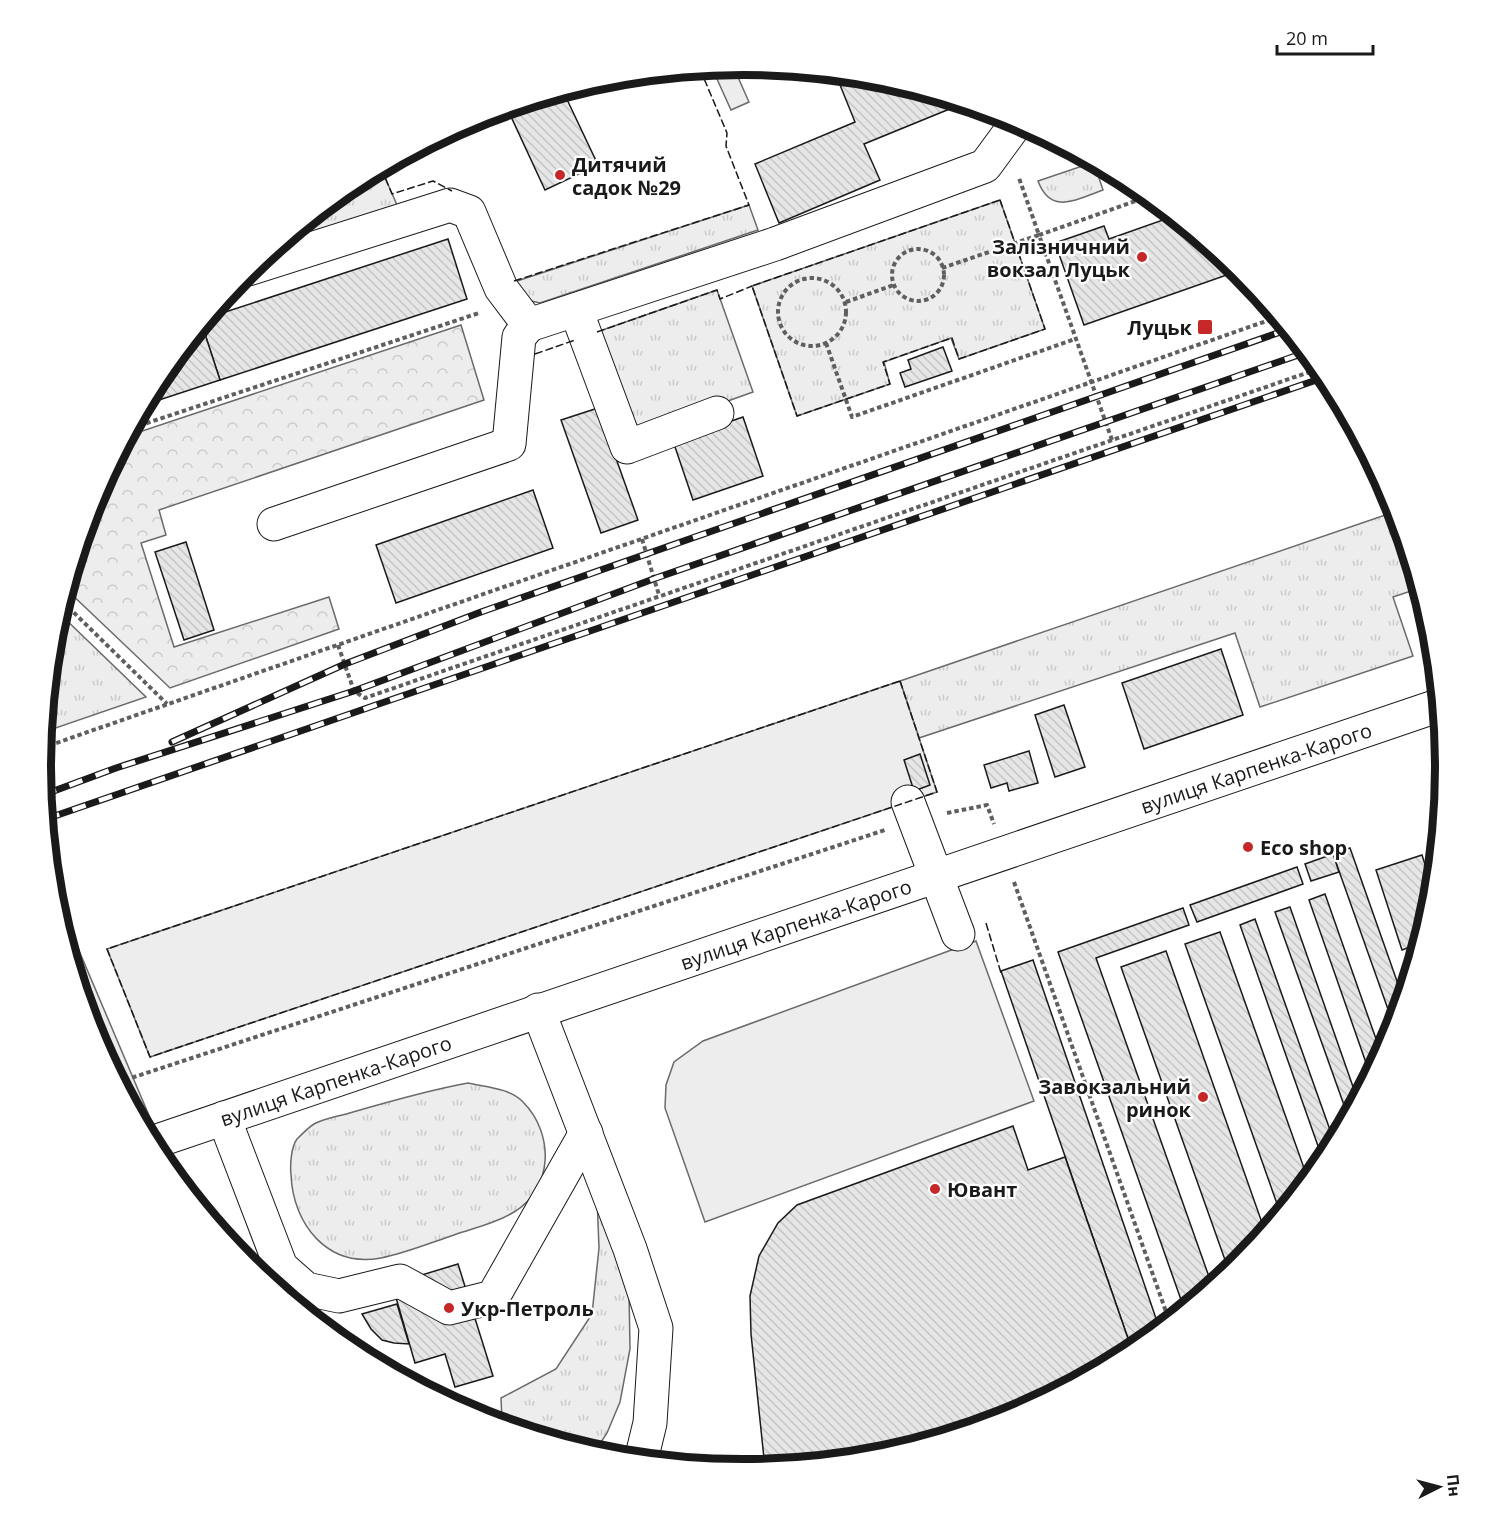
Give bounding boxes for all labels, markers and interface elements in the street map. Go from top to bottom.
scale bar [1277,18,1373,56]
text: 20 m [1286,26,1328,50]
place label: Дитячий садок №29 [572,151,681,201]
marker: Дитячий садок №29 [553,168,567,182]
place label: Залізничний вокзал Луцьк [987,233,1131,283]
marker: Залізничний вокзал Луцьк [1135,250,1149,264]
place label: Луцьк [1127,314,1193,341]
marker: Луцьк [1196,318,1214,336]
street label: вулиця Карпенка-Карого [1137,716,1375,819]
place label: Eco shop [1260,834,1347,861]
marker: Eco shop [1241,840,1255,854]
street label: вулиця Карпенка-Карого [677,872,915,976]
street label: вулиця Карпенка-Карого [216,1028,455,1132]
place label: Завокзальний ринок [1038,1073,1192,1123]
marker: Завокзальний ринок [1196,1090,1210,1104]
place label: Ювант [947,1176,1017,1203]
marker: Ювант [928,1182,942,1196]
place label: Укр-Петроль [461,1295,594,1322]
marker: Укр-Петроль [442,1301,456,1315]
north arrow [1409,1457,1469,1517]
text: Пн [1442,1473,1466,1498]

